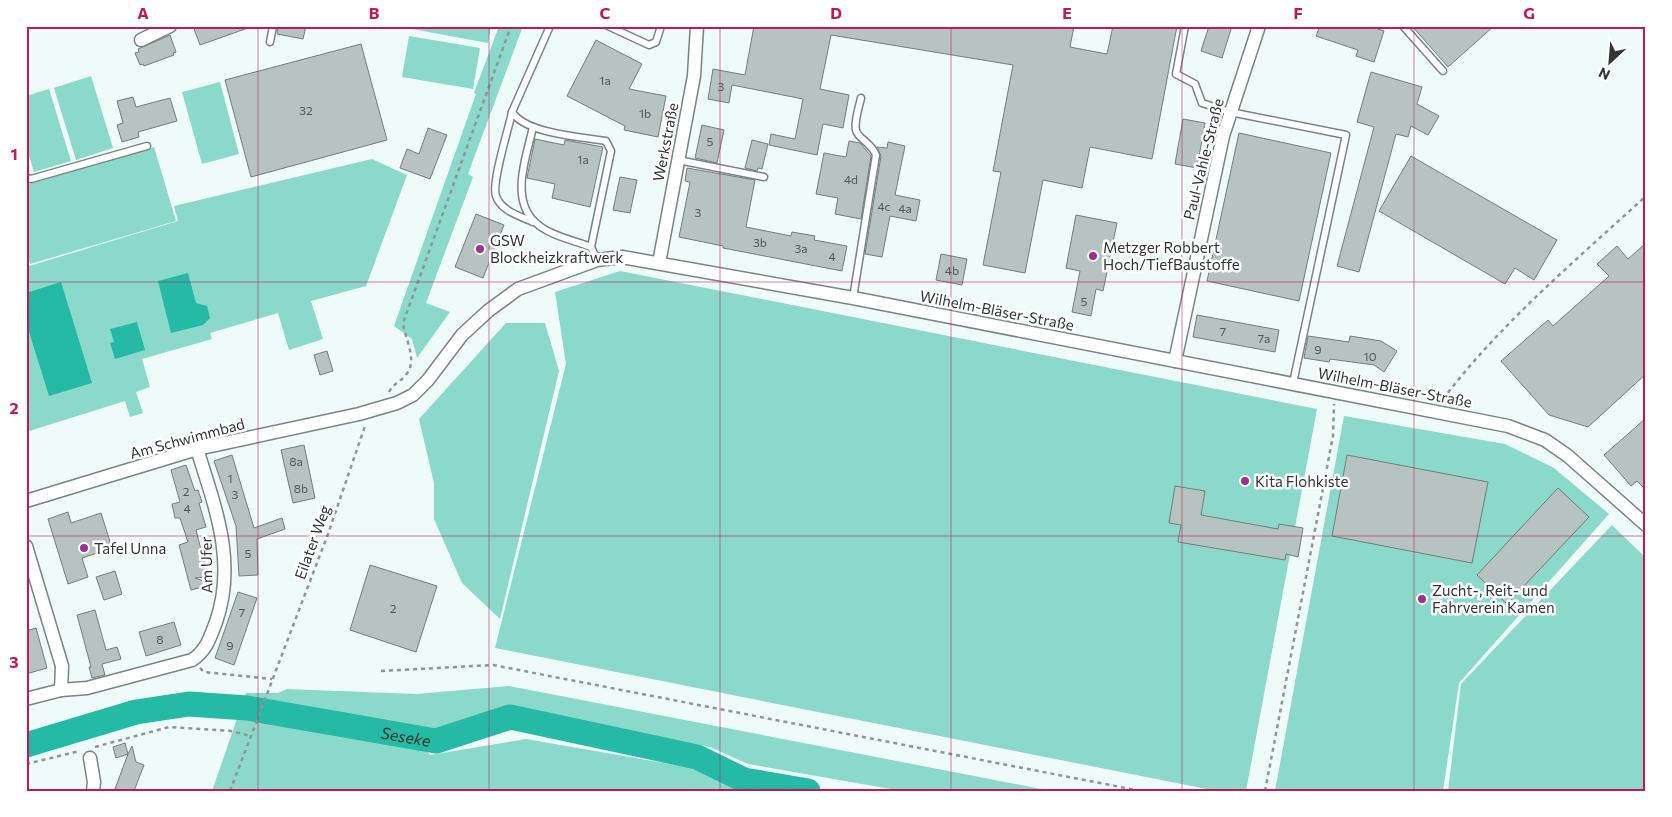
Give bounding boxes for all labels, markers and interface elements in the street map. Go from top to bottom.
text: A [137,3,149,22]
text: B [369,3,380,22]
text: C [600,3,611,22]
text: D [830,3,842,22]
text: E [1062,3,1072,22]
text: F [1293,3,1303,22]
text: G [1523,3,1535,22]
north arrow [1584,38,1634,88]
text: N [1596,64,1613,84]
house number: 1a [599,73,611,87]
house number: 3 [718,79,725,93]
street label: Paul-Vahle-Straße [1179,96,1227,222]
street label: Werkstraße [649,101,681,183]
house number: 32 [299,103,313,117]
house number: 1b [639,106,651,120]
house number: 5 [707,134,714,148]
text: 1 [10,144,18,163]
house number: 1a [577,152,589,166]
house number: 4d [844,172,858,186]
house number: 4c [877,199,891,213]
house number: 4a [898,201,912,215]
house number: 3 [695,205,702,219]
place label: GSW Blockheizkraftwerk [490,231,624,266]
house number: 3b [753,235,767,249]
place label: Metzger Robbert Hoch/TiefBaustoffe [1103,238,1240,273]
house number: 3a [794,241,808,255]
marker: GSW Blockheizkraftwerk [474,243,486,255]
house number: 4 [828,249,836,263]
marker: Metzger Robbert Hoch/TiefBaustoffe [1087,250,1099,262]
house number: 4b [945,263,959,277]
street label: Wilhelm-Bläser-Straße [918,286,1076,334]
house number: 5 [1081,294,1088,308]
house number: 7 [1220,324,1226,338]
house number: 7a [1258,331,1270,345]
house number: 9 [1314,342,1322,356]
house number: 10 [1364,349,1377,363]
street label: Wilhelm-Bläser-Straße [1316,363,1474,411]
text: 2 [9,398,19,417]
street label: Am Schwimmbad [127,414,247,462]
house number: 8a [289,454,303,468]
house number: 1 [227,471,233,485]
place label: Kita Flohkiste [1255,472,1349,490]
marker: Kita Flohkiste [1239,475,1251,487]
house number: 8b [294,481,308,495]
house number: 2 [183,484,190,498]
house number: 3 [232,487,239,501]
house number: 4 [183,501,191,515]
street label: Eilater Weg [290,502,334,582]
street label: Am Ufer [197,536,215,594]
place label: Tafel Unna [94,539,166,557]
marker: Tafel Unna [78,542,90,554]
house number: 5 [245,546,252,560]
place label: Zucht-, Reit- und Fahrverein Kamen [1432,581,1555,616]
marker: Zucht-, Reit- und Fahrverein Kamen [1416,593,1428,605]
house number: 2 [390,601,397,615]
house number: 7 [239,605,245,619]
house number: 8 [156,632,164,646]
house number: 9 [226,638,234,652]
text: 3 [9,652,19,671]
water label: Seseke [380,722,433,750]

